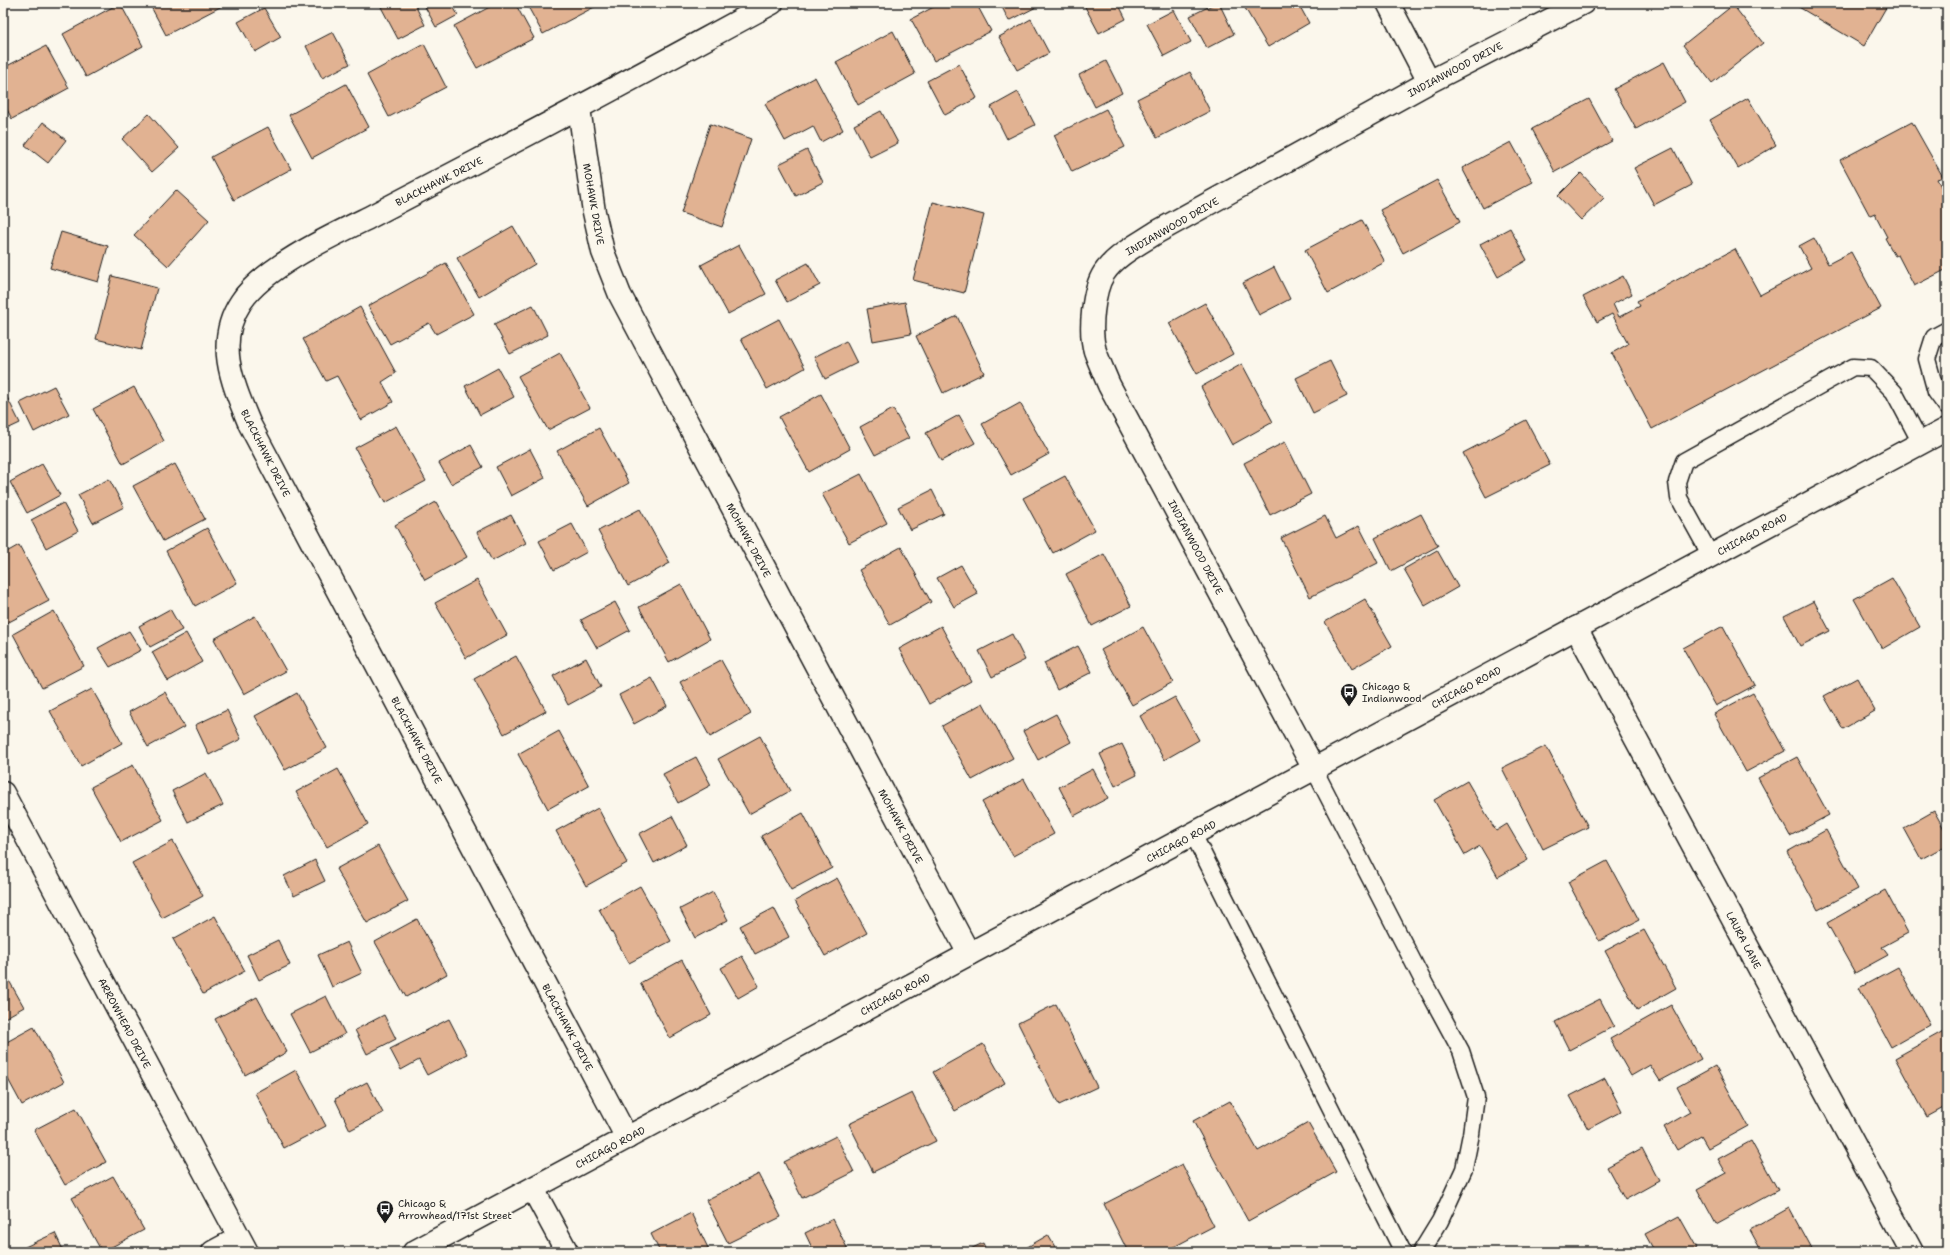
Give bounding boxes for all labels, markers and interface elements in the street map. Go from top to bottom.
street label: INDIANWOOD DRIVE [1406,39,1505,100]
street label: BLACKHAWK DRIVE [393,154,485,209]
street label: MOHAWK DRIVE [580,162,607,246]
street label: INDIANWOOD DRIVE [1123,194,1221,258]
street label: BLACKHAWK DRIVE [238,407,293,499]
street label: INDIANWOOD DRIVE [1165,498,1226,597]
street label: MOHAWK DRIVE [723,501,774,580]
street label: CHICAGO ROAD [1715,510,1790,558]
street label: CHICAGO ROAD [1429,663,1504,711]
place label: Chicago & Indianwood [1362,680,1422,705]
bus stop icon: Chicago & Indianwood [1339,682,1359,707]
street label: BLACKHAWK DRIVE [388,695,445,786]
street label: MOHAWK DRIVE [875,787,926,866]
street label: CHICAGO ROAD [1144,817,1219,865]
street label: LAURA LANE [1723,909,1764,971]
street label: CHICAGO ROAD [858,970,933,1018]
street label: ARROWHEAD DRIVE [95,976,154,1071]
street label: BLACKHAWK DRIVE [539,982,596,1073]
street label: CHICAGO ROAD [573,1123,648,1171]
place label: Chicago & Arrowhead/171st Street [398,1197,512,1222]
bus stop icon: Chicago & Arrowhead/171st Street [375,1199,395,1224]

